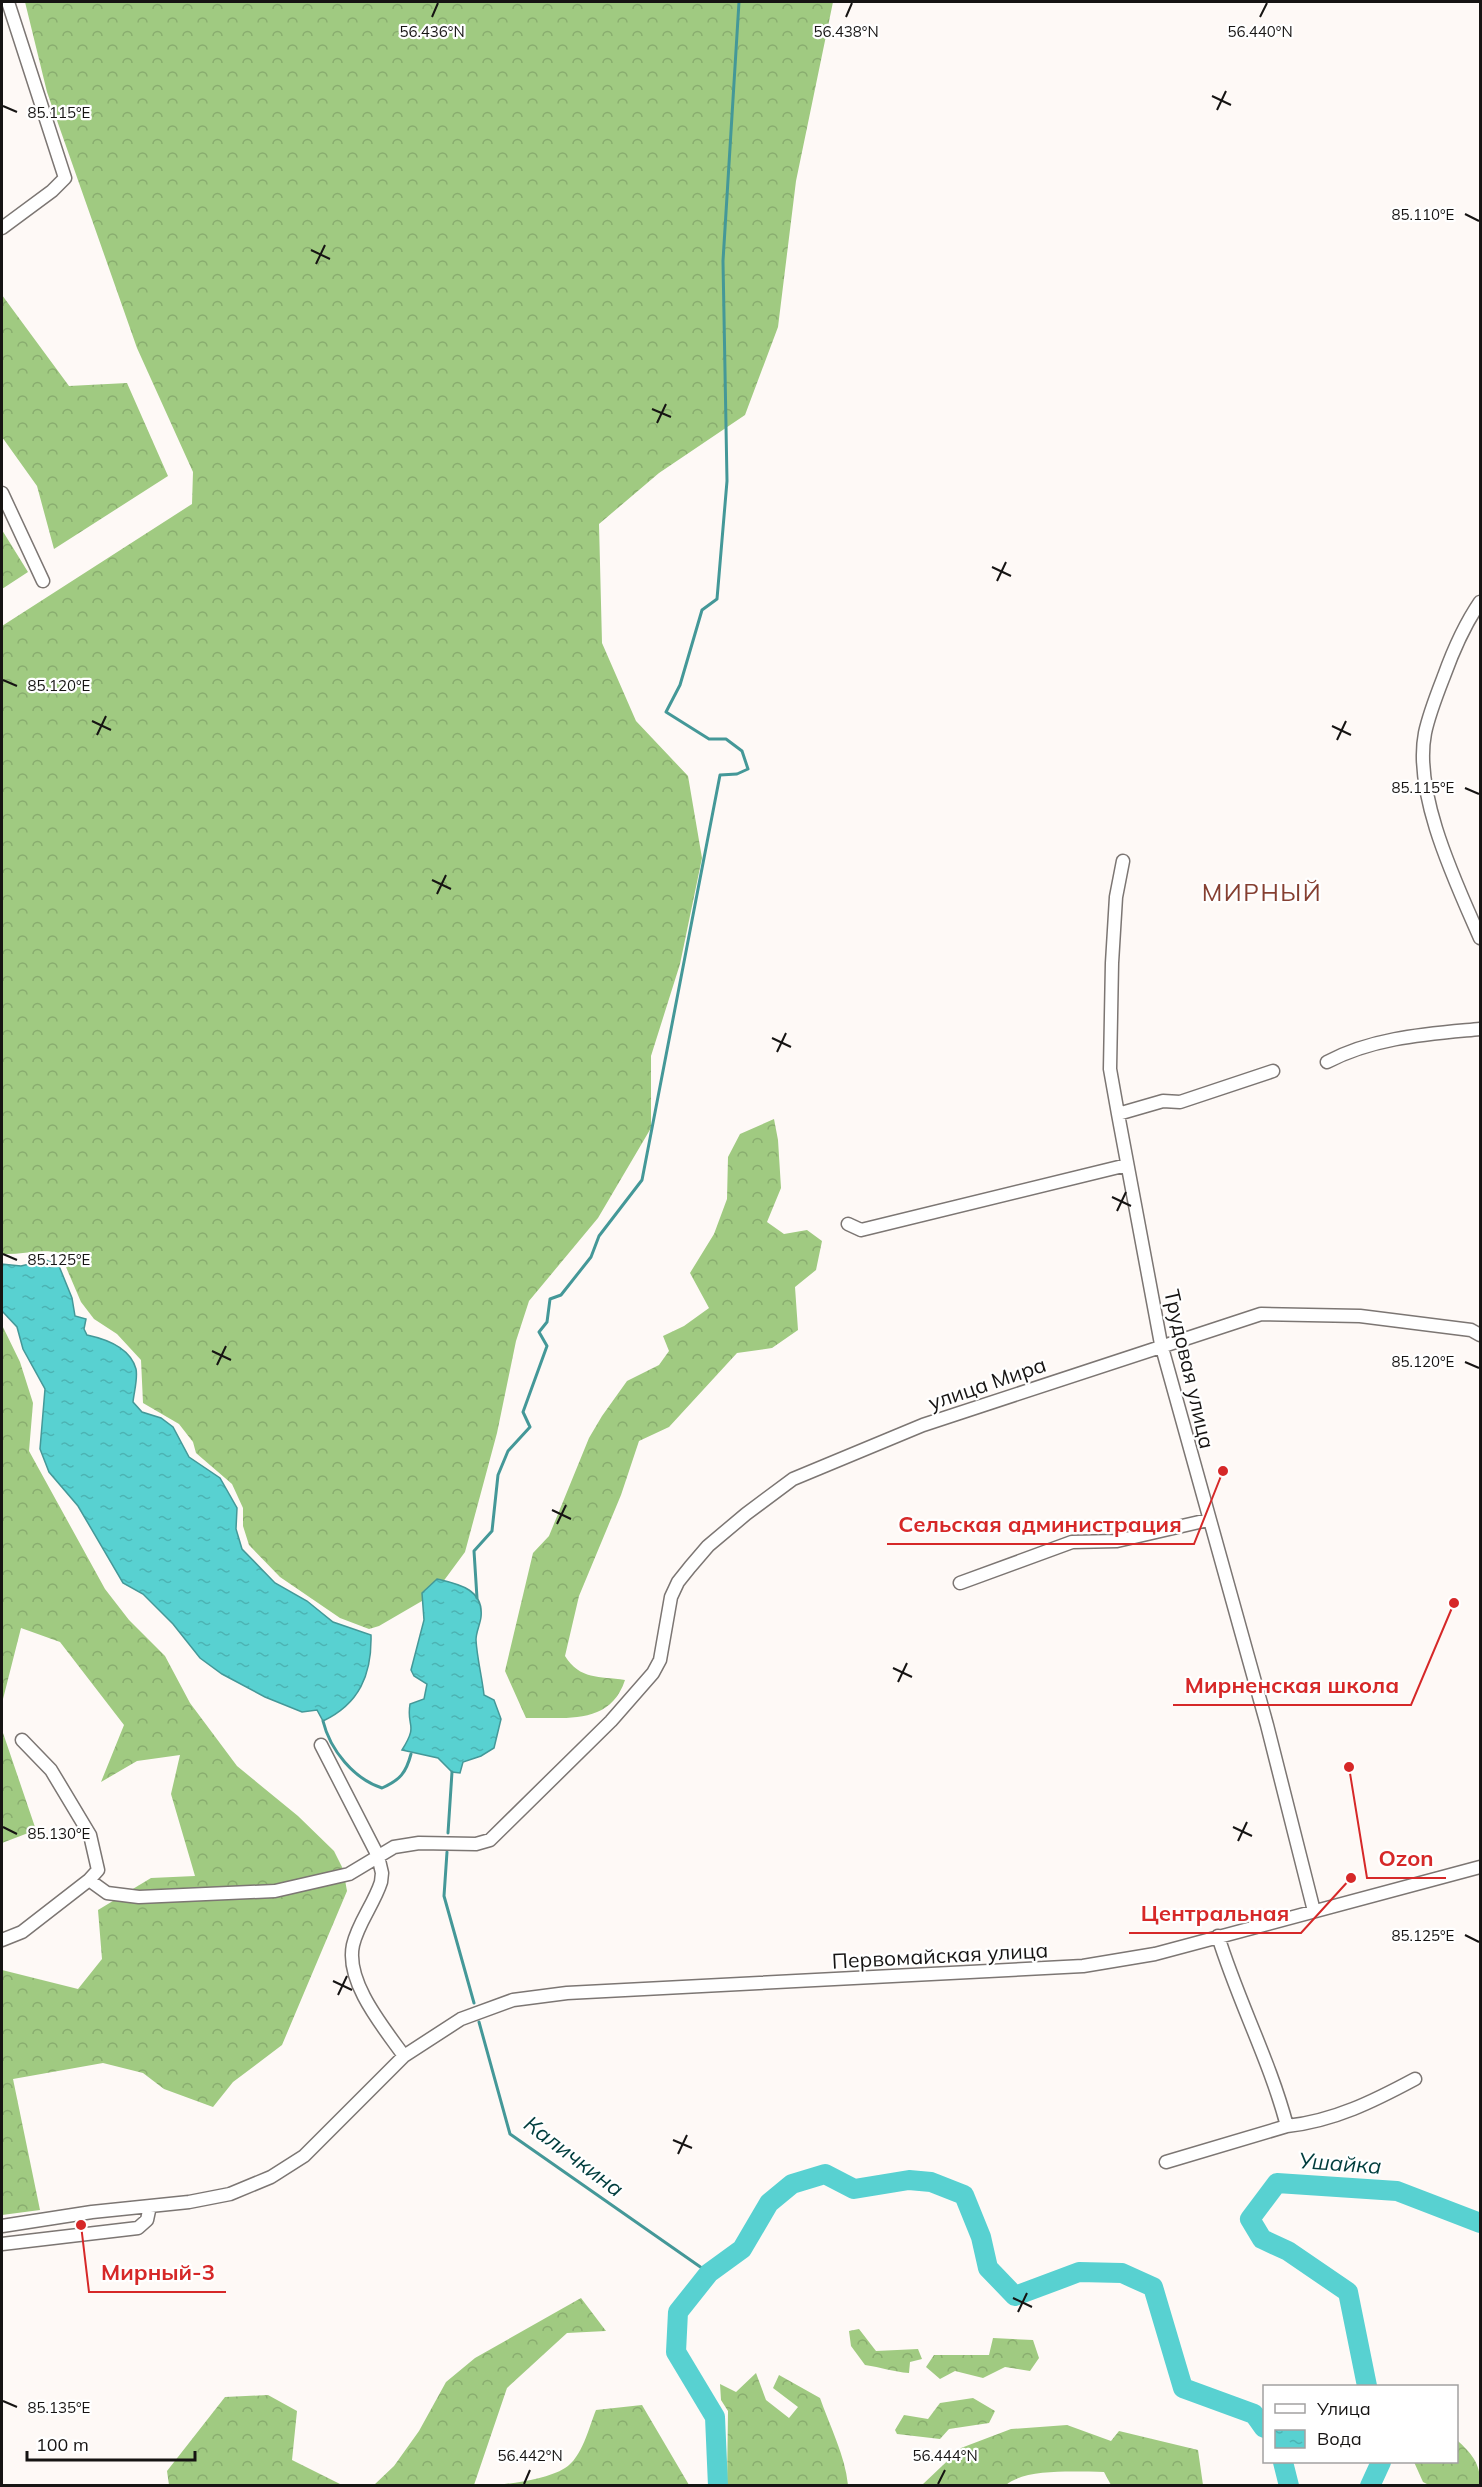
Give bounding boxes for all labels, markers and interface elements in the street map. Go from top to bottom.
text: 56.436°N [399,22,465,41]
text: 56.438°N [813,22,879,41]
text: 56.440°N [1227,22,1293,41]
text: 85.115°E [28,103,91,122]
text: 85.110°E [1392,205,1455,224]
text: 85.120°E [28,676,91,695]
text: 85.115°E [1392,778,1455,797]
district label: МИРНЫЙ [1202,877,1322,907]
text: 85.125°E [28,1250,91,1269]
street label: Трудовая улица [1159,1287,1221,1451]
street label: улица Мира [925,1351,1049,1415]
text: 85.120°E [1392,1352,1455,1371]
callout: Сельская администрация [887,1504,1194,1544]
text: Сельская администрация [898,1510,1182,1538]
callout: Мирненская школа [1173,1665,1411,1705]
text: Мирненская школа [1185,1671,1399,1699]
text: 85.130°E [28,1824,91,1843]
callout: Ozon [1367,1838,1446,1878]
text: Ozon [1379,1844,1433,1872]
callout: Центральная [1129,1893,1301,1933]
text: Центральная [1141,1899,1289,1927]
text: 85.125°E [1392,1926,1455,1945]
street label: Первомайская улица [831,1936,1049,1974]
water label: Каличкина [519,2109,629,2203]
water label: Ушайка [1298,2146,1382,2180]
callout: Мирный-3 [89,2252,226,2292]
text: Мирный-3 [101,2258,215,2286]
legend [1263,2385,1458,2463]
text: Улица [1316,2397,1371,2420]
text: 85.135°E [28,2398,91,2417]
scale bar [27,2424,195,2462]
text: Вода [1317,2427,1362,2450]
text: 100 m [36,2433,89,2456]
text: 56.442°N [497,2446,563,2465]
text: 56.444°N [912,2446,978,2465]

